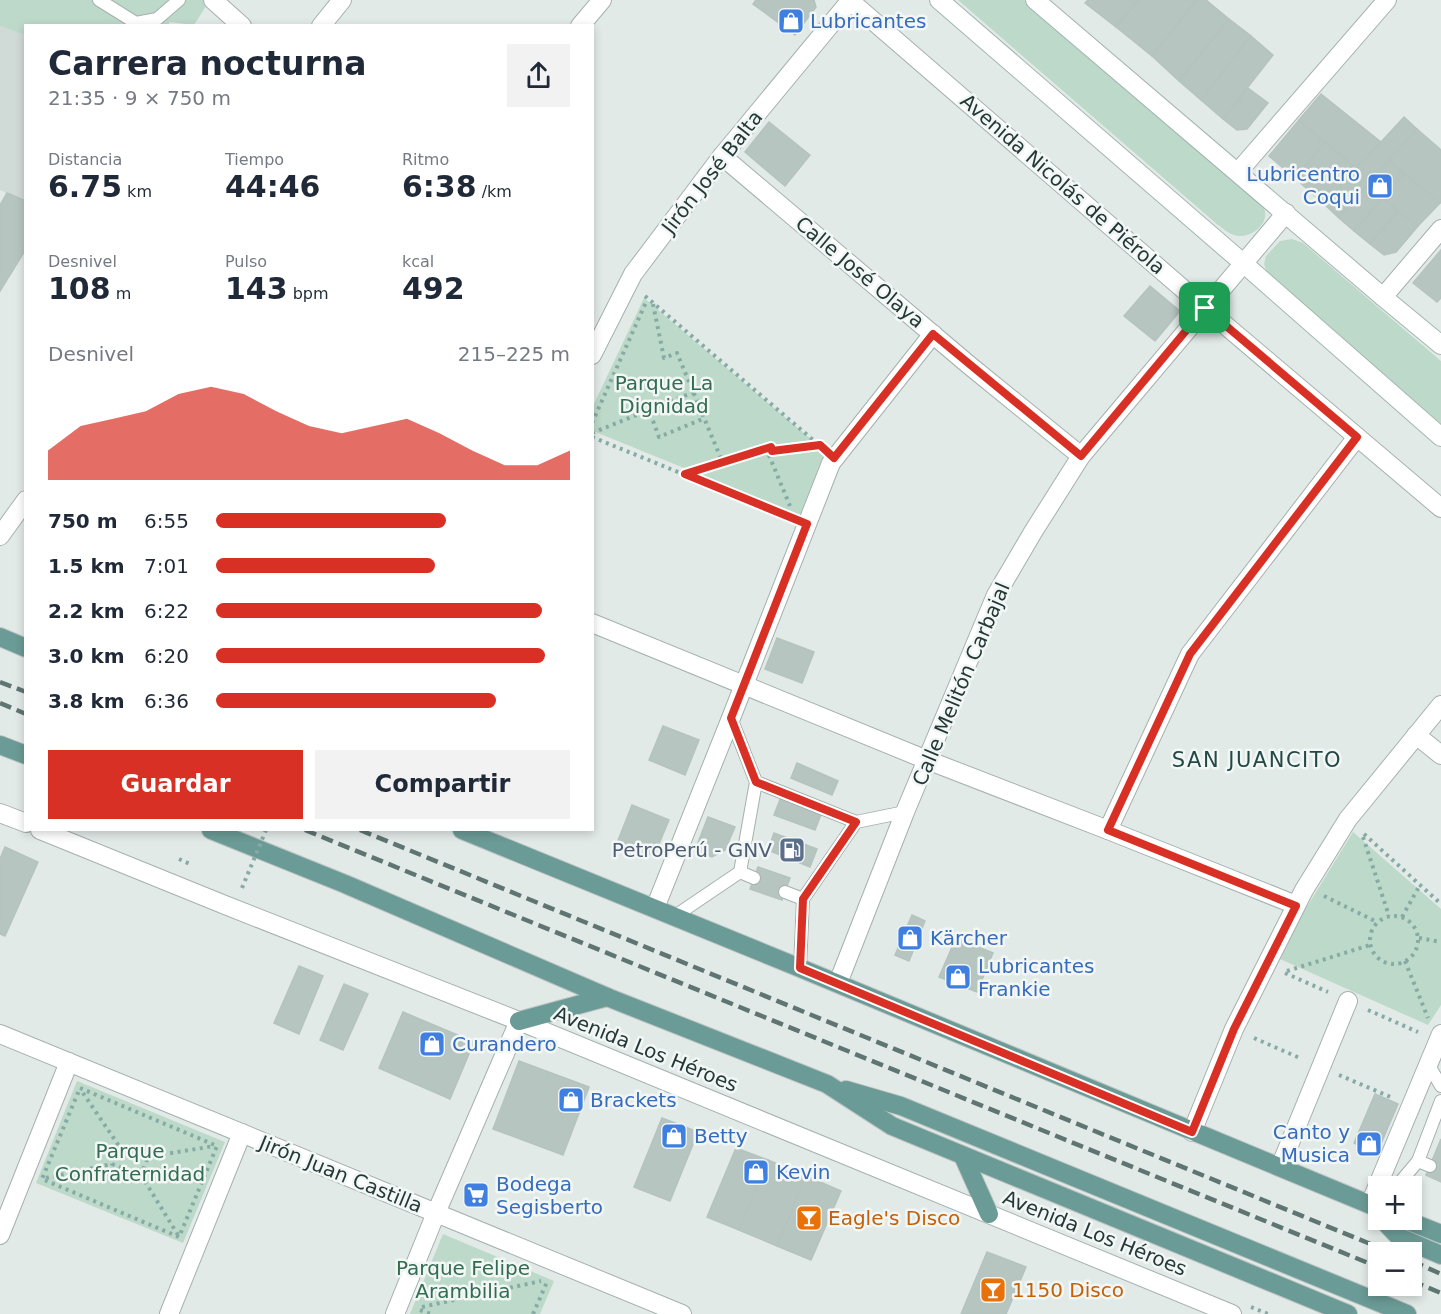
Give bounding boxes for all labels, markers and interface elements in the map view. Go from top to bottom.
shop icon: Lubricantes [776,6,806,36]
place label: Lubricantes [810,9,926,33]
text: Carrera nocturna [48,44,366,83]
button: share [507,44,570,107]
text: 21:35 · 9 × 750 m [48,86,231,110]
street label: Avenida Nicolás de Piérola [956,89,1170,279]
street label: Jirón José Balta [655,106,767,240]
text: Distancia [48,150,122,169]
text: Tiempo [225,150,284,169]
text: Ritmo [402,150,449,169]
place label: Lubricentro Coqui [1246,162,1360,209]
text: 6.75 [48,169,122,204]
text: 44:46 [225,169,321,204]
text: 6:38 [402,169,477,204]
shop icon: Lubricentro Coqui [1365,171,1395,201]
text: km [122,182,152,201]
text: /km [477,182,512,201]
street label: Calle José Olaya [791,211,929,333]
text: Desnivel [48,252,117,271]
text: Pulso [225,252,267,271]
text: kcal [402,252,434,271]
text: 108 [48,271,111,306]
text: 143 [225,271,288,306]
text: 492 [402,271,465,306]
pin [1179,282,1230,333]
text: m [111,284,131,303]
text: bpm [288,284,329,303]
icon: arrive [1188,291,1221,324]
text: Desnivel [48,342,134,366]
text: 215–225 m [458,342,570,366]
park label: Parque La Dignidad [615,371,713,418]
text: 750 m [48,509,118,533]
text: 6:55 [144,509,189,533]
text: 1.5 km [48,554,125,578]
text: 7:01 [144,554,189,578]
street label: Calle Melitón Carbajal [907,579,1015,789]
text: 2.2 km [48,599,125,623]
text: 6:22 [144,599,189,623]
text: 3.0 km [48,644,125,668]
text: 6:20 [144,644,189,668]
text: 3.8 km [48,689,125,713]
text: 6:36 [144,689,189,713]
district label: SAN JUANCITO [1172,748,1342,772]
button: Guardar [48,750,303,819]
button: Compartir [315,750,570,819]
fuel station icon: PetroPerú - GNV [777,835,807,865]
place label: PetroPerú - GNV [612,838,772,862]
shop icon: Kärcher [895,923,925,953]
place label: Kärcher [930,926,1008,950]
place label: Lubricantes Frankie [978,954,1094,1001]
shop icon: Lubricantes Frankie [943,962,973,992]
street label: Avenida Los Héroes [551,1001,741,1097]
shop icon: Curandero [417,1029,447,1059]
place label: Curandero [452,1032,557,1056]
shop icon: Brackets [556,1085,586,1115]
place label: Brackets [590,1088,677,1112]
place label: Canto y Musica [1273,1120,1350,1167]
shop icon: Betty [659,1121,689,1151]
place label: Betty [694,1124,748,1148]
shop icon: Canto y Musica [1354,1129,1384,1159]
street label: Jirón Juan Castilla [254,1130,426,1218]
park label: Parque Confraternidad [55,1139,205,1186]
shop icon: Kevin [741,1157,771,1187]
place label: Kevin [776,1160,831,1184]
place label: Bodega Segisberto [496,1172,603,1219]
map controls [1368,1176,1422,1296]
button: + [1368,1176,1422,1230]
supermarket icon: Bodega Segisberto [461,1180,491,1210]
street label: Avenida Los Héroes [1000,1185,1190,1281]
bar icon: Eagle's Disco [794,1203,824,1233]
place label: Eagle's Disco [828,1206,960,1230]
button: − [1368,1242,1422,1296]
park label: Parque Felipe Arambilia [396,1256,530,1303]
bar icon: 1150 Disco [978,1275,1008,1305]
place label: 1150 Disco [1012,1278,1124,1302]

